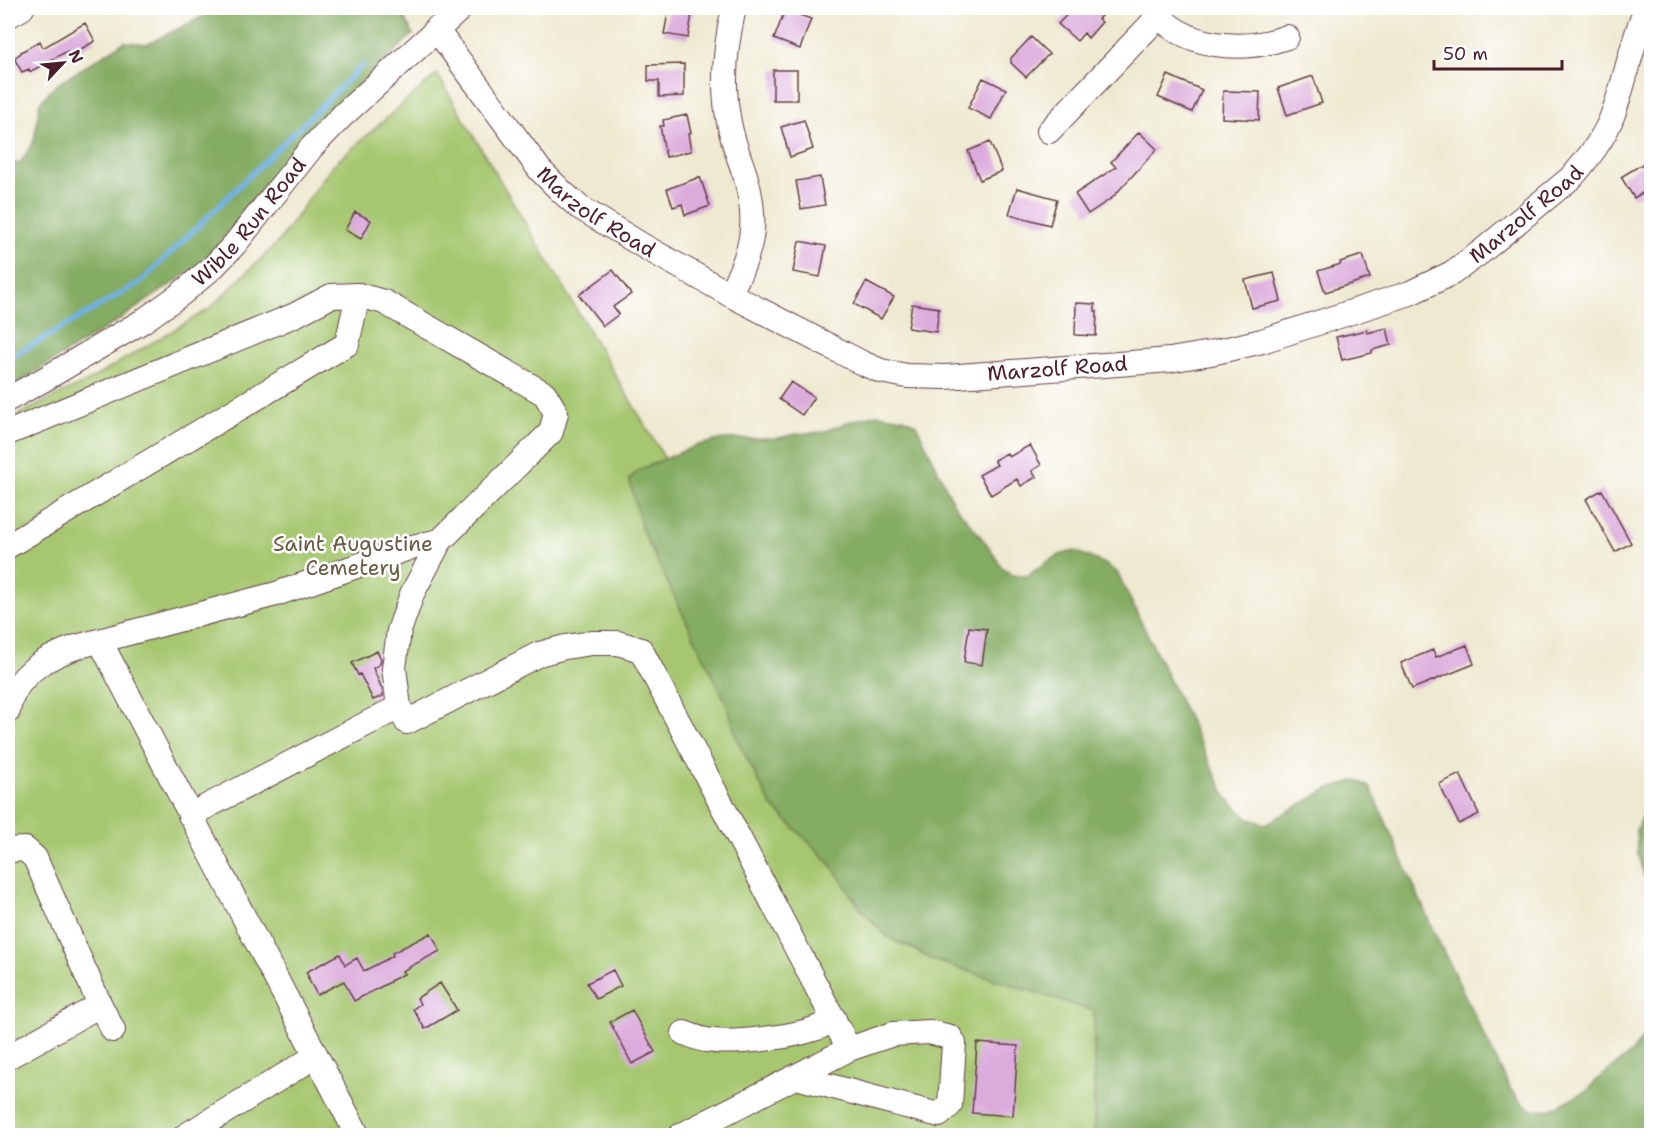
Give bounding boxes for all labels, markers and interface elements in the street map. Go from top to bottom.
north arrow [33,33,93,93]
scale bar [1434,33,1562,71]
text: 50 m [1443,42,1488,66]
text: N [64,46,88,67]
street label: Wible Run Road [186,152,312,293]
street label: Marzolf Road [1464,159,1590,270]
street label: Marzolf Road [530,160,661,264]
street label: Marzolf Road [986,349,1128,388]
park label: Saint Augustine Cemetery [273,530,433,582]

